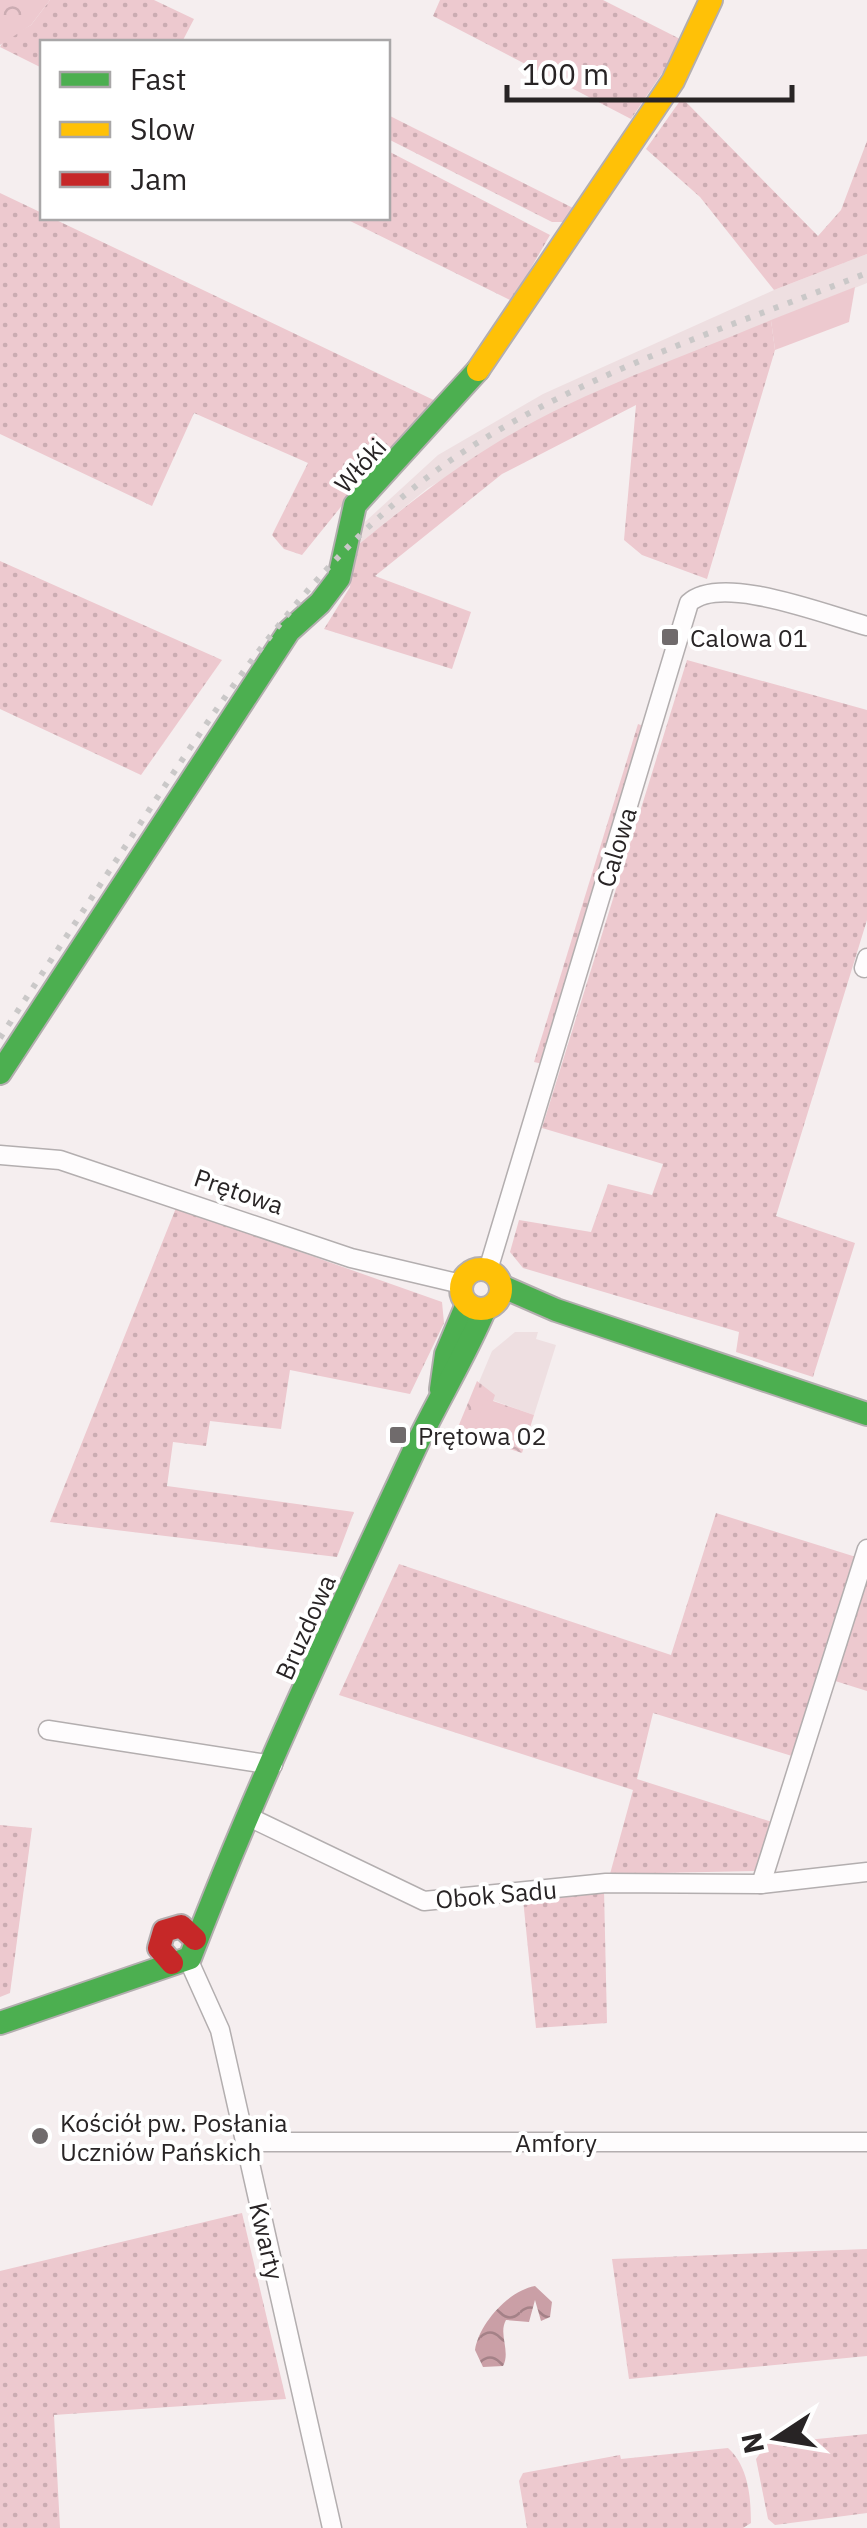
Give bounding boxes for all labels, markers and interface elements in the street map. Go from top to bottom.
legend [40,40,390,220]
scale bar [507,40,792,102]
text: 100 m [522,54,609,93]
text: Fast [130,59,187,98]
text: Slow [130,109,195,148]
text: Jam [130,159,188,198]
street label: Włóki [327,431,393,499]
place label: Calowa 01 [690,621,808,654]
marker: Calowa 01 [659,626,681,648]
street label: Calowa [588,803,644,891]
street label: Prętowa [190,1160,288,1222]
place label: Prętowa 02 [418,1419,546,1452]
marker: Prętowa 02 [387,1424,409,1446]
street label: Bruzdowa [267,1569,343,1685]
street label: Obok Sadu [434,1872,558,1916]
place label: Kościół pw. Posłania Uczniów Pańskich [60,2106,288,2168]
marker: Kościół pw. Posłania Uczniów Pańskich [29,2125,51,2147]
street label: Amfory [515,2126,597,2159]
street label: Kwarty [242,2199,292,2283]
north arrow [727,2388,827,2488]
text: N [732,2430,772,2457]

